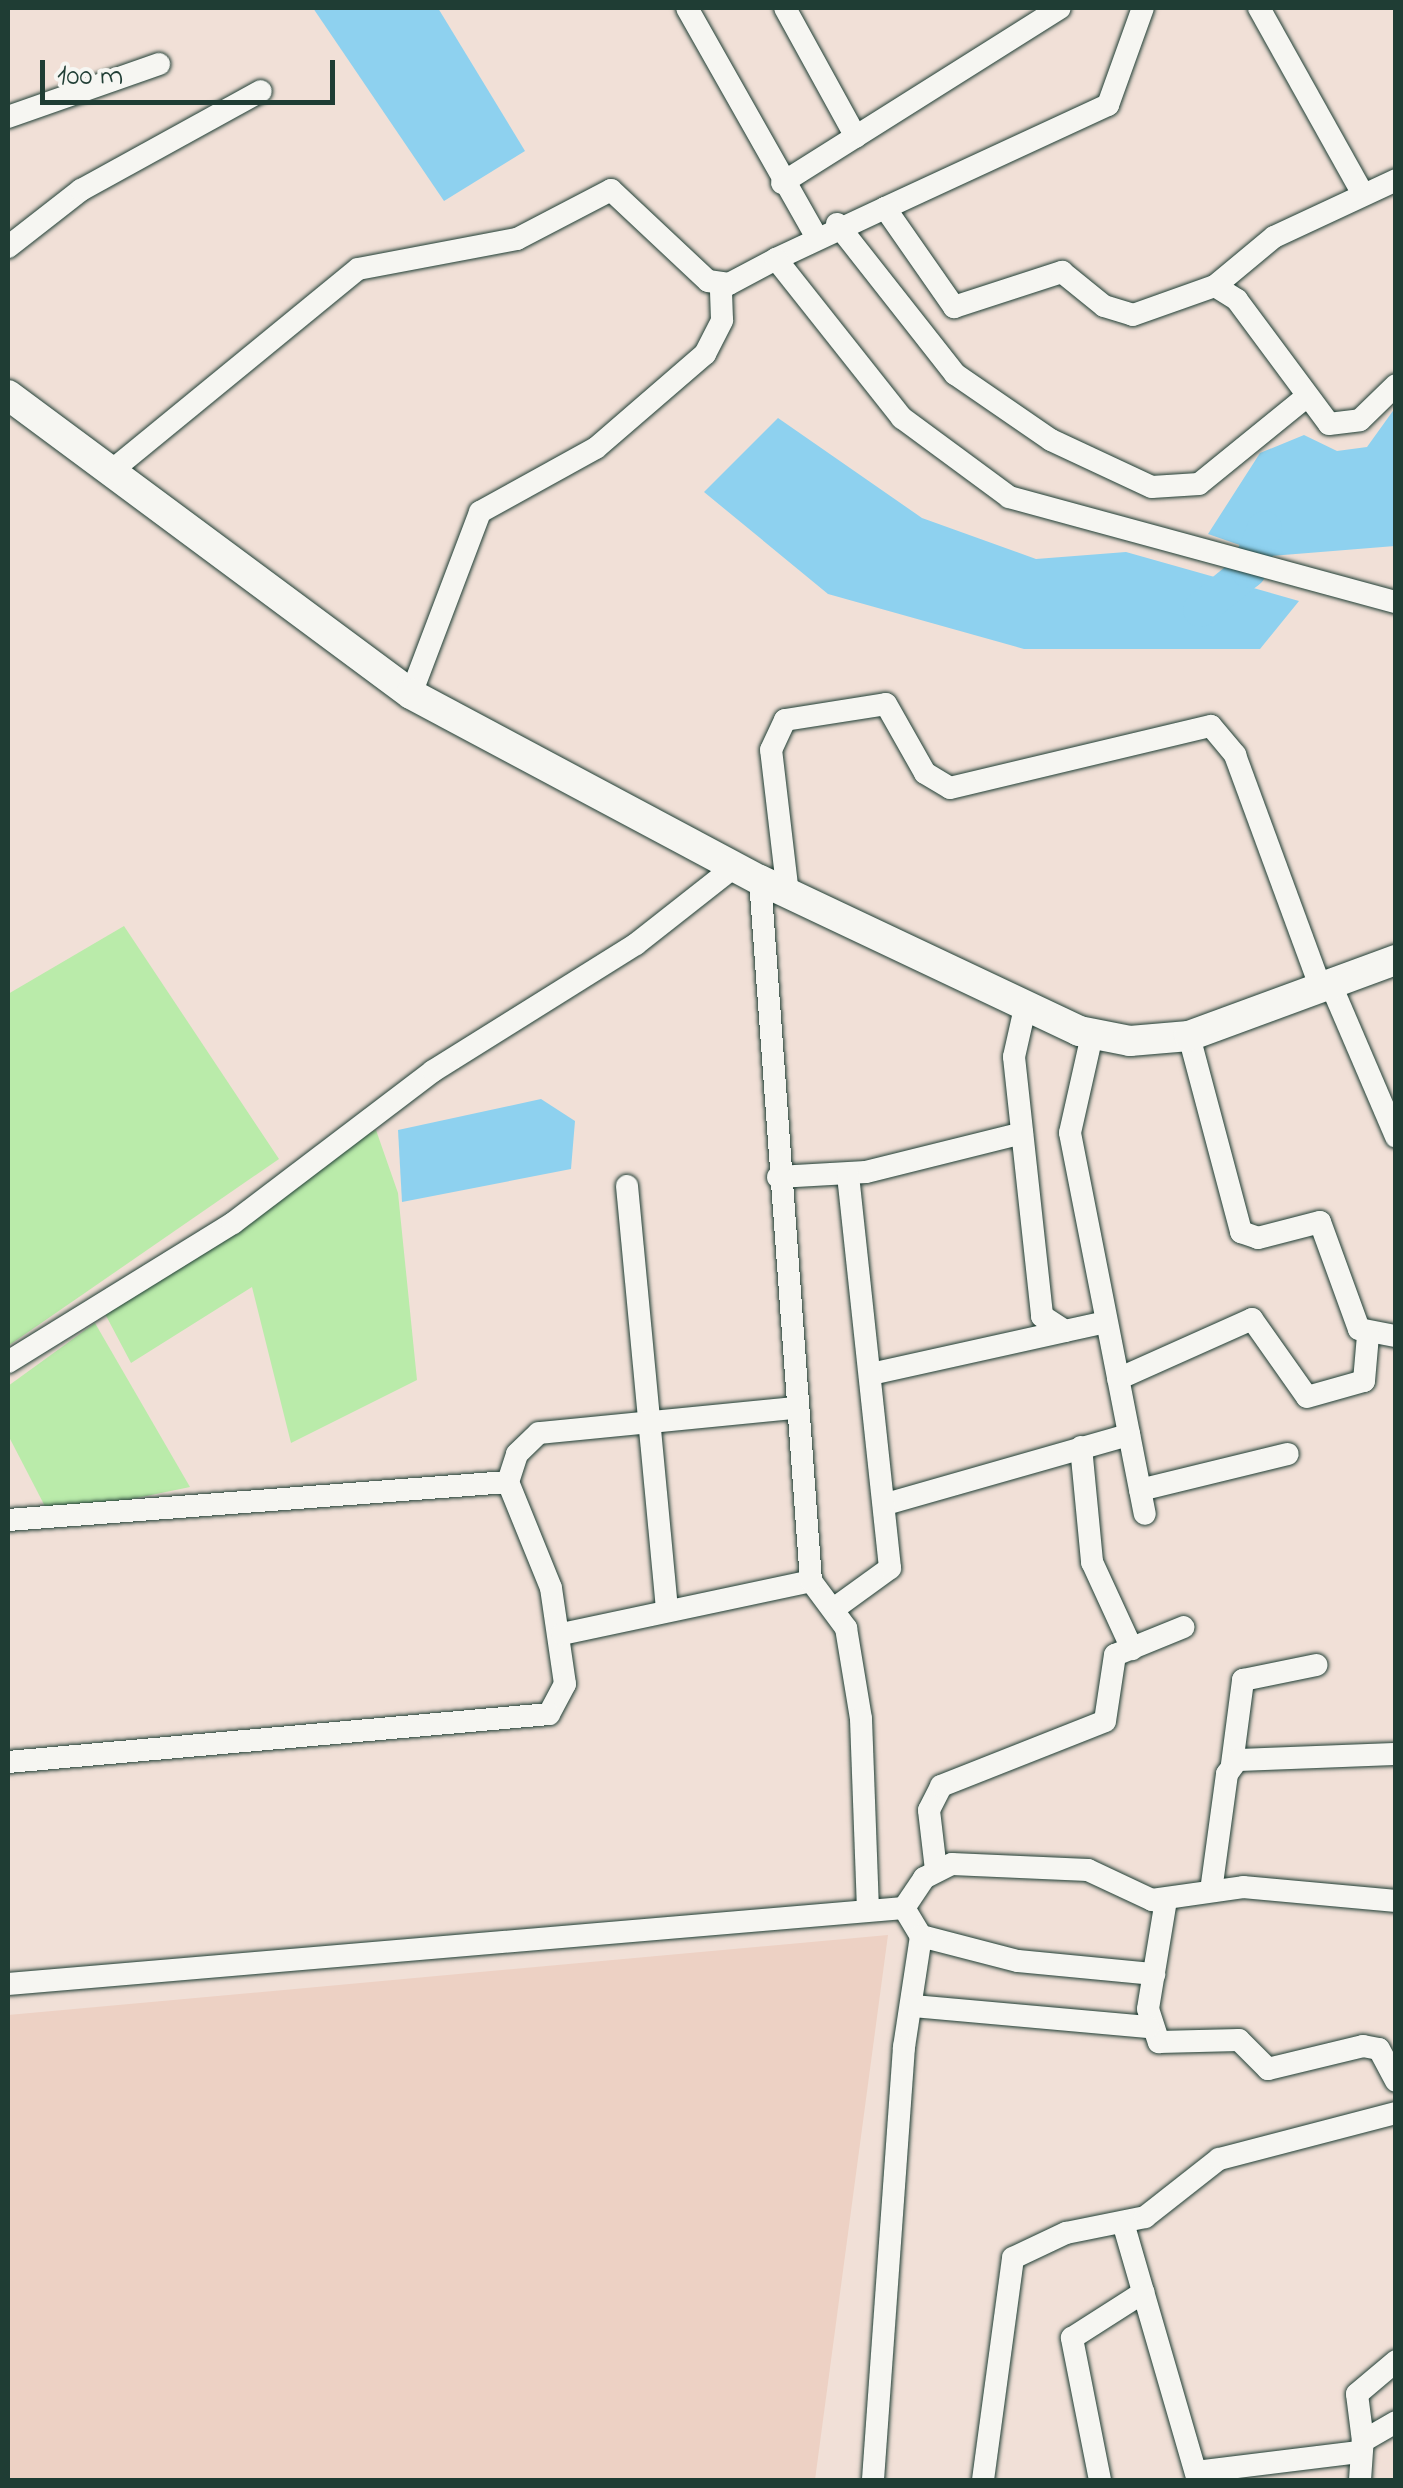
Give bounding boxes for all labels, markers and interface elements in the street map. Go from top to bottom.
scale bar [45,40,340,102]
text: 100 m [57,55,123,99]

